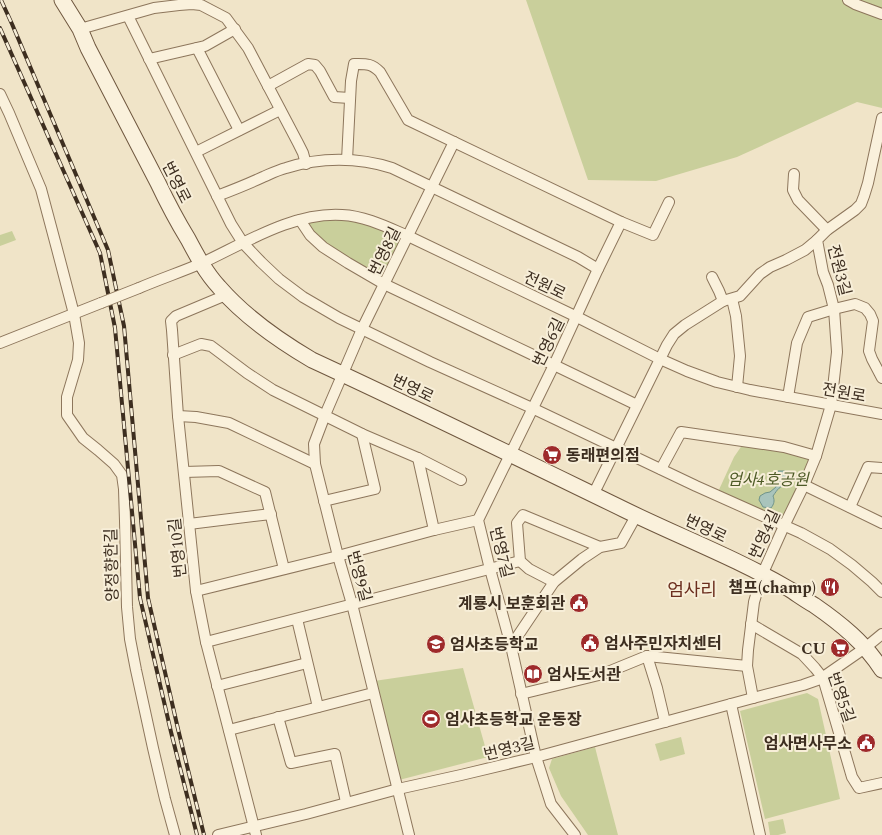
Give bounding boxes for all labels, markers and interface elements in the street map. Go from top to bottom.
street label: 번영로 [155,157,197,208]
street label: 번영8길 [363,223,407,280]
street label: 전원3길 [821,242,857,298]
street label: 전원로 [519,266,570,306]
street label: 번영6길 [527,314,571,371]
street label: 번영로 [387,369,438,409]
street label: 전원로 [820,377,868,409]
supermarket icon: 동래편의점 [541,444,563,466]
place label: 동래편의점 [566,444,640,468]
park label: 엄사4호공원 [727,468,810,492]
street label: 번영4길 [743,506,787,563]
street label: 번영로 [680,509,731,549]
street label: 번영10길 [163,517,193,579]
street label: 번영7길 [483,524,519,580]
street label: 양정향한길 [99,528,125,602]
street label: 번영9길 [341,548,377,605]
place label: 챔프(champ) [729,576,816,600]
restaurant icon: 챔프(champ) [819,576,841,598]
district label: 엄사리 [667,577,717,604]
place label: 계룡시 보훈회관 [458,592,565,616]
public building icon: 계룡시 보훈회관 [568,592,590,614]
public building icon: 엄사주민자치센터 [579,632,601,654]
place label: 엄사주민자치센터 [604,632,722,656]
school or university icon: 엄사초등학교 [425,633,447,655]
place label: 엄사초등학교 [450,633,539,657]
place label: CU [801,637,826,661]
supermarket icon: CU [829,637,851,659]
library icon: 엄사도서관 [522,663,544,685]
place label: 엄사도서관 [547,663,621,687]
street label: 번영5길 [821,669,861,726]
sports icon: 엄사초등학교 운동장 [420,708,442,730]
place label: 엄사초등학교 운동장 [445,708,582,732]
street label: 번영3길 [481,731,537,767]
place label: 엄사면사무소 [764,732,852,756]
public building icon: 엄사면사무소 [855,732,877,754]

